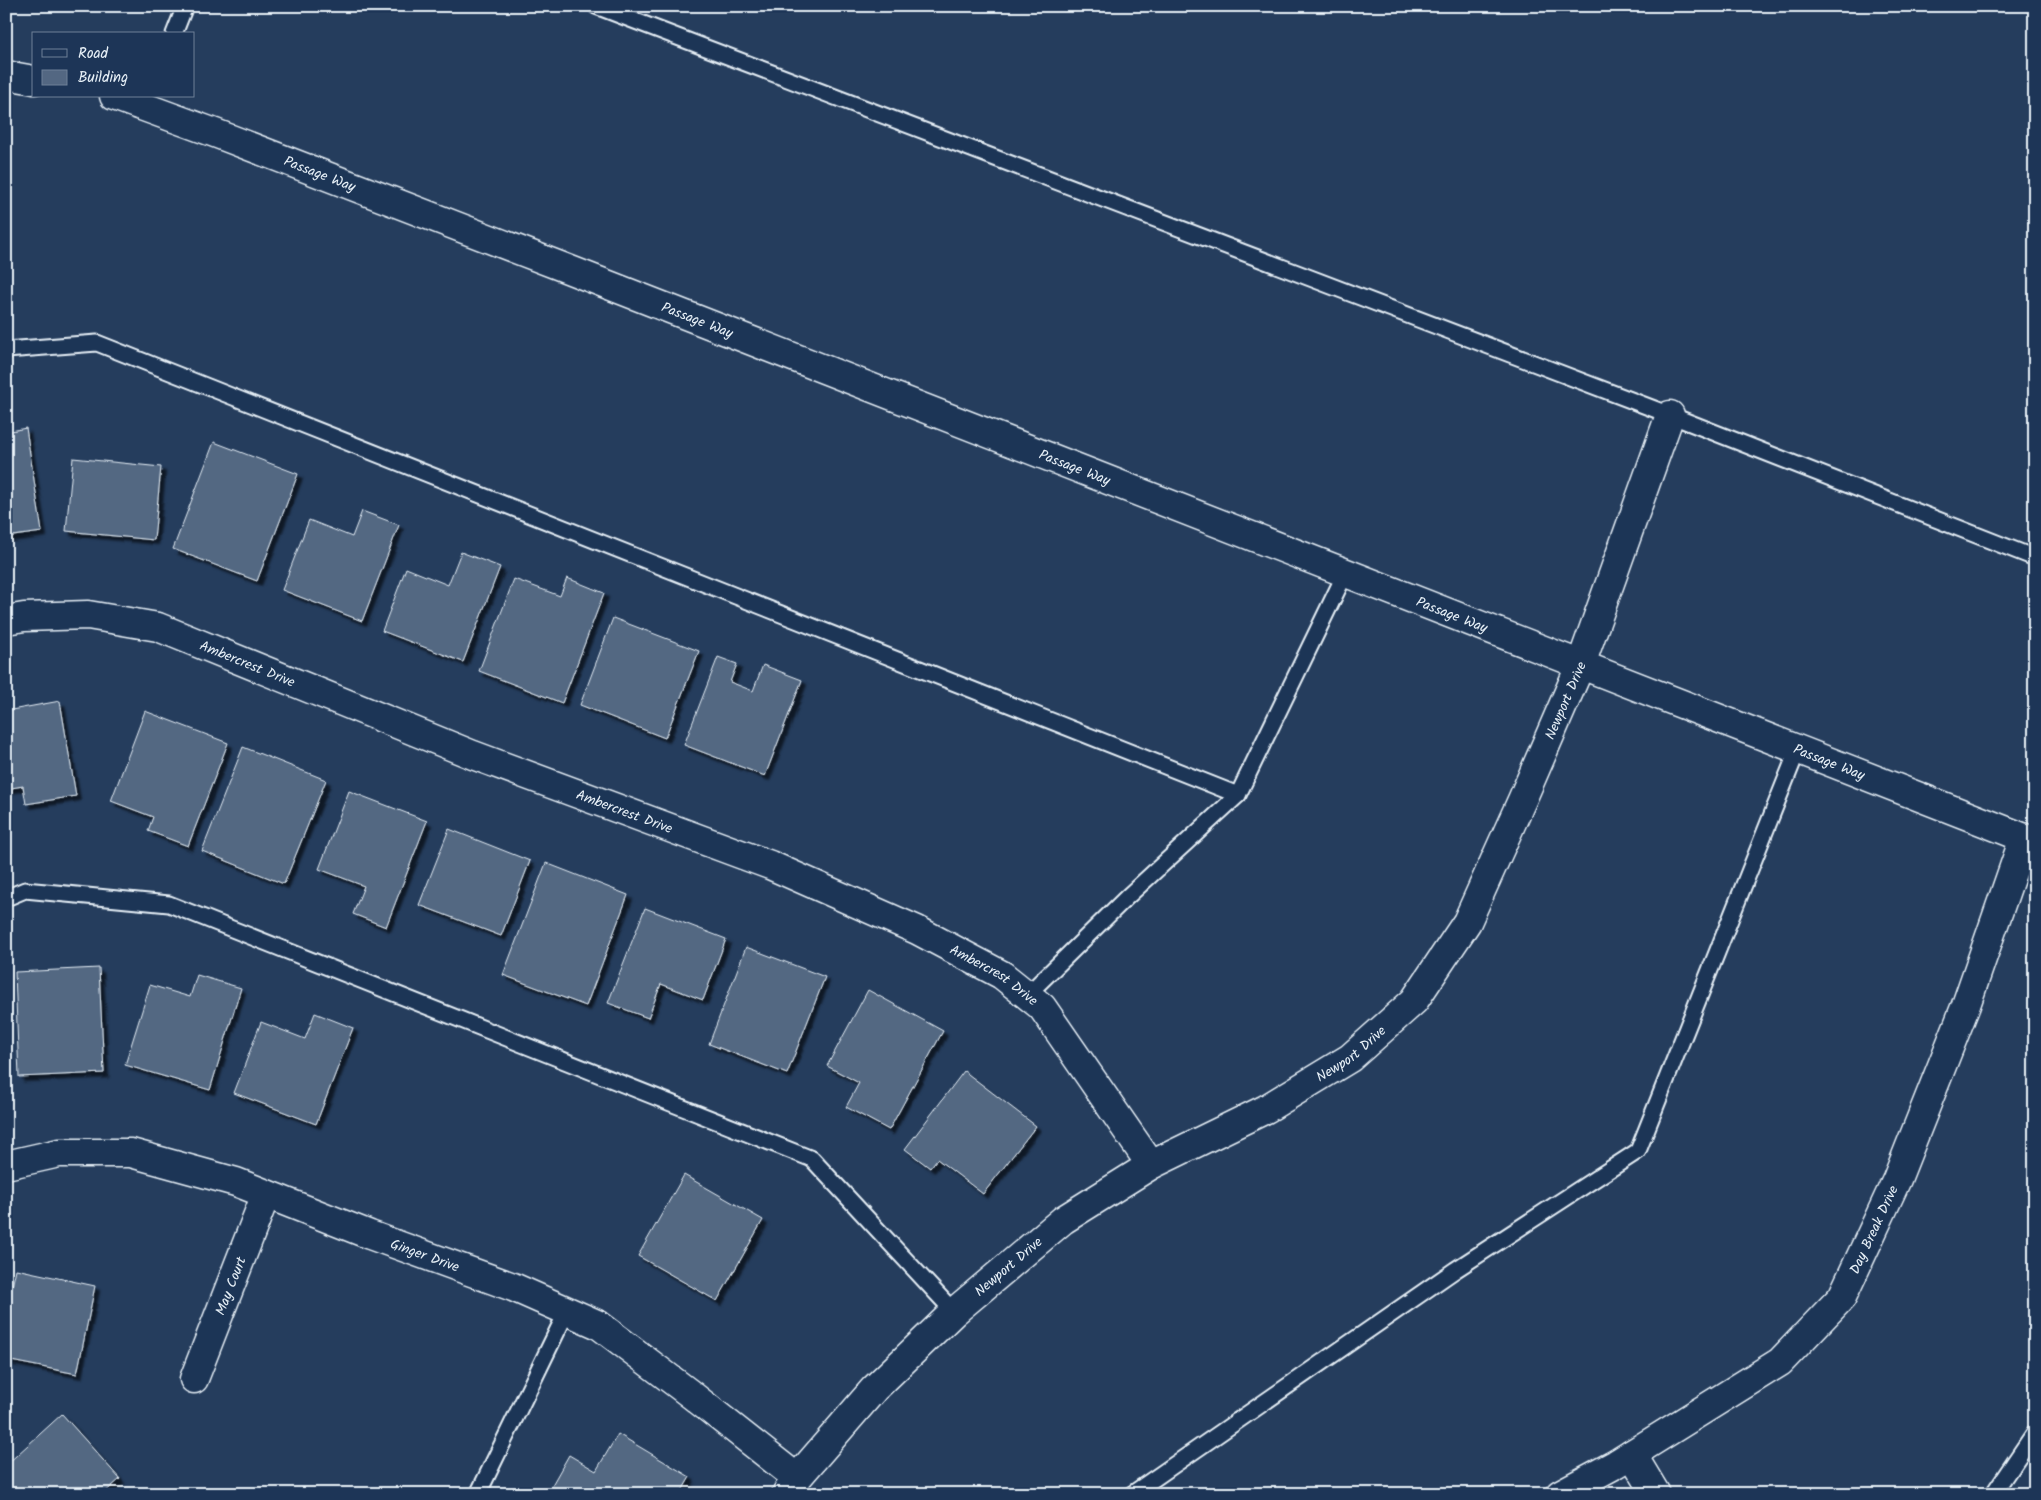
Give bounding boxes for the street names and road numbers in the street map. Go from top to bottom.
street label: Passage Way [280,151,359,198]
street label: Passage Way [658,297,737,345]
street label: Passage Way [1035,444,1114,492]
street label: Passage Way [1413,591,1491,639]
street label: Ambercrest Drive [196,635,299,694]
street label: Newport Drive [1539,658,1593,743]
street label: Passage Way [1790,739,1868,787]
street label: Ambercrest Drive [573,784,676,840]
street label: Ambercrest Drive [945,939,1043,1012]
street label: Newport Drive [1312,1020,1392,1088]
street label: Day Break Drive [1844,1181,1905,1278]
street label: Newport Drive [970,1231,1048,1302]
street label: Ginger Drive [387,1233,463,1279]
street label: May Court [210,1253,253,1319]

